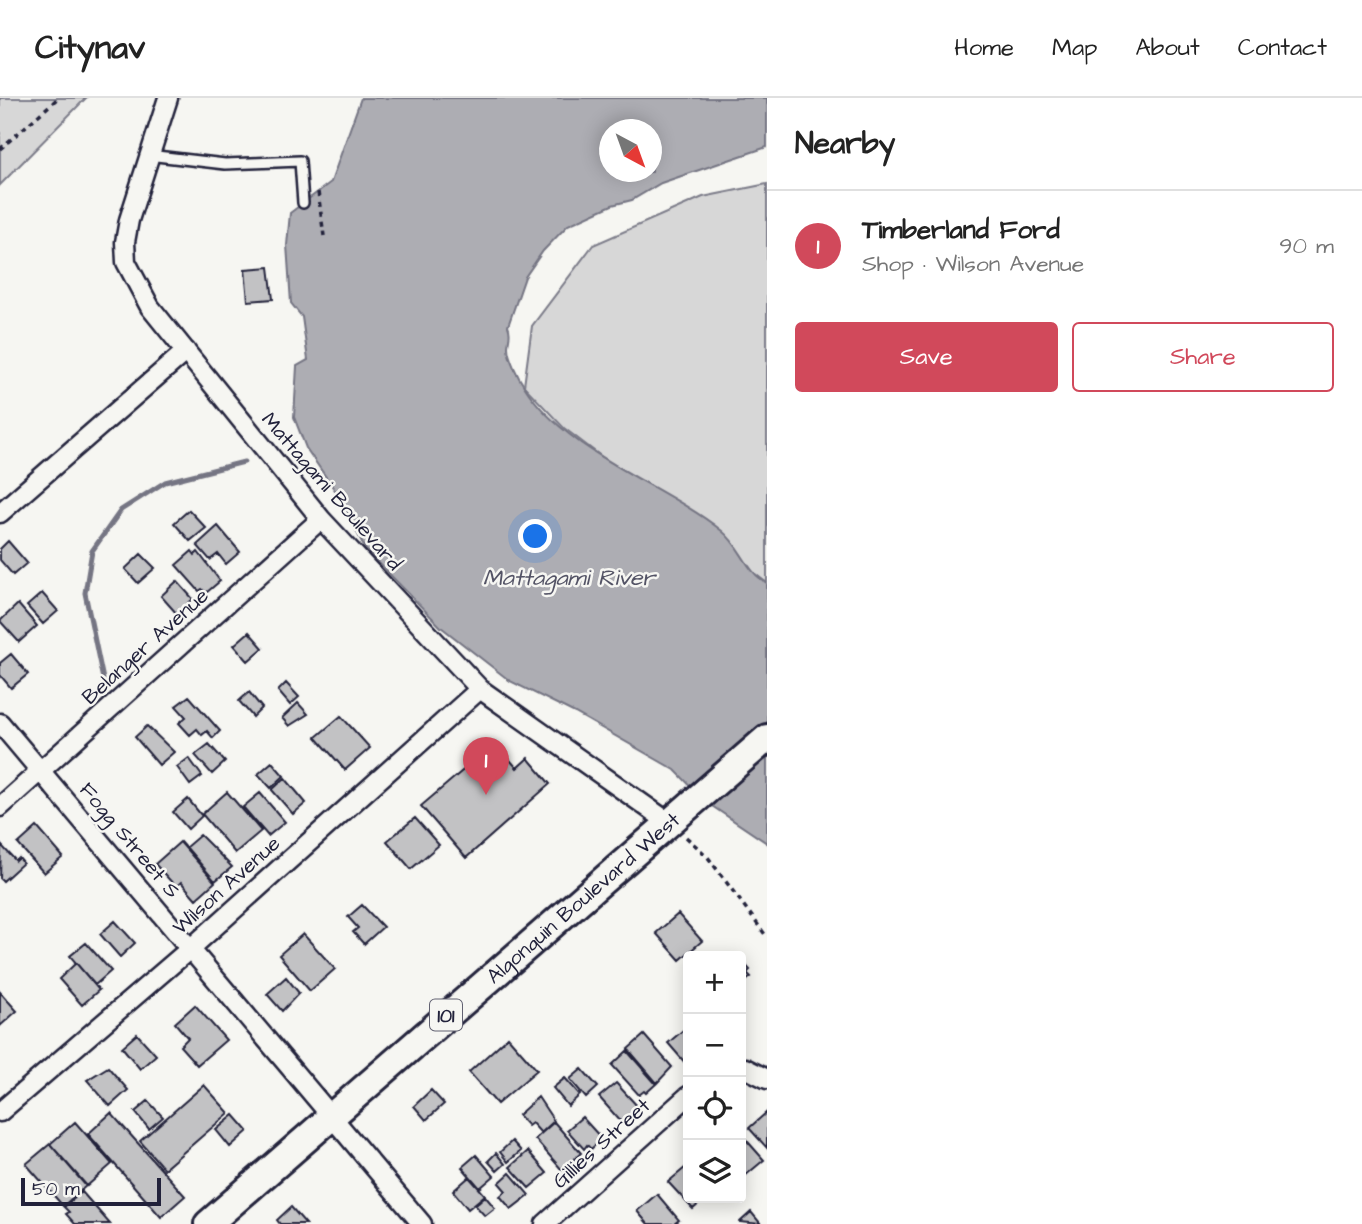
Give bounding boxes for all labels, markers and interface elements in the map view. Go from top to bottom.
text: Citynav [35,25,145,71]
text: Home [954,31,1014,65]
text: Map [1052,31,1097,65]
text: About [1135,31,1200,65]
text: Contact [1238,31,1327,65]
north arrow [599,119,662,182]
text: Nearby [795,123,895,165]
text: Timberland Ford [862,212,1060,248]
text: 1 [817,230,819,262]
text: 90 m [1279,230,1334,262]
text: Shop · Wilson Avenue [862,248,1084,280]
button: Save [795,322,1058,392]
button: Share [1072,322,1334,392]
street label: Mattagami Boulevard [253,406,409,578]
your location [518,519,552,553]
water label: Mattagami River [483,562,657,595]
street label: Belanger Avenue [76,582,216,713]
pin: 1 [463,737,509,795]
street label: Fogg Street S [71,776,187,906]
street label: Algonquin Boulevard West [480,806,687,991]
street label: Wilson Avenue [166,829,286,942]
map controls [683,951,746,1203]
button: + [683,951,746,1014]
road number: 101 [430,1000,462,1030]
button: − [683,1014,746,1077]
button: locate [683,1077,746,1140]
street label: Gillies Street [546,1091,657,1195]
button: layers [683,1140,746,1203]
scale bar [21,1175,161,1207]
text: 50 m [32,1176,80,1203]

